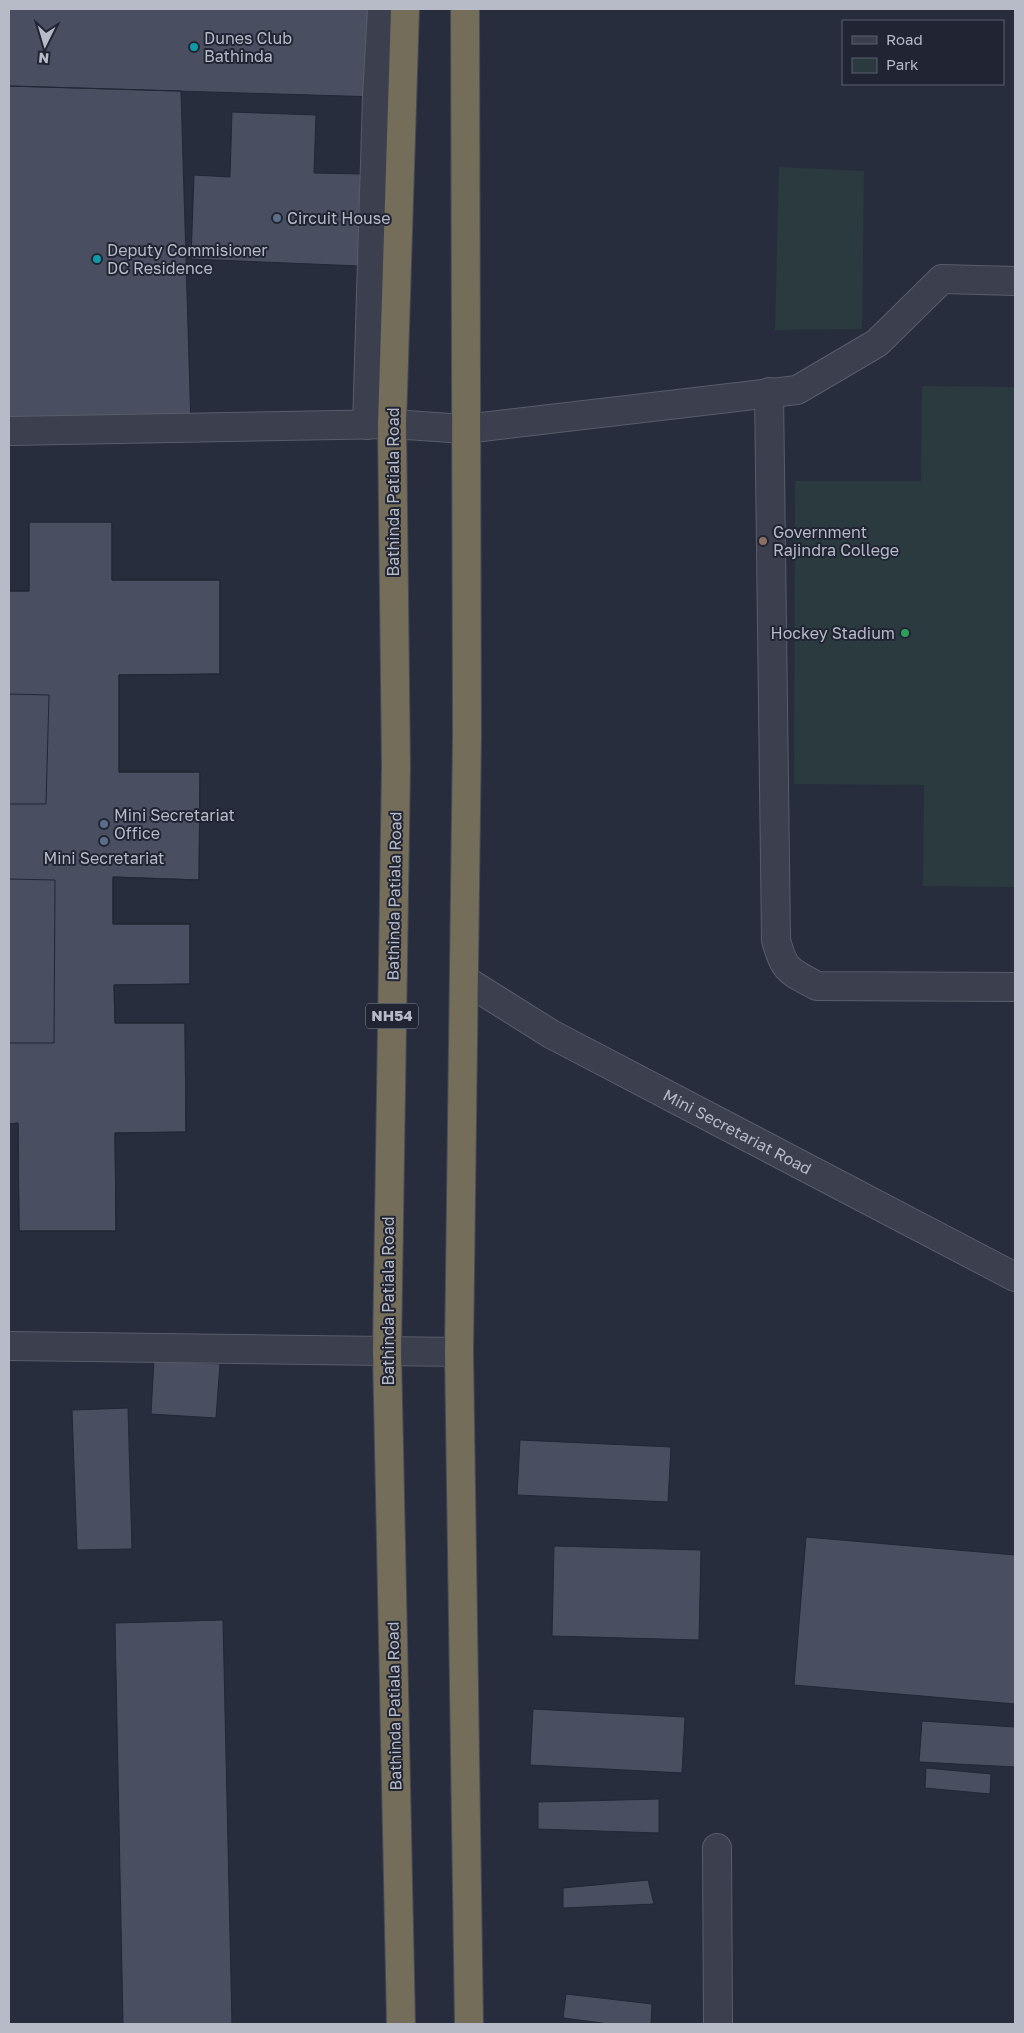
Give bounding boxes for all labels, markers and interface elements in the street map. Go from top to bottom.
north arrow [20,20,70,70]
legend [842,20,1004,85]
place label: Dunes Club Bathinda [204,28,292,66]
text: Road [886,30,923,48]
marker: Dunes Club Bathinda [188,41,200,53]
text: N [38,50,50,67]
text: Park [886,55,919,73]
place label: Circuit House [287,208,391,228]
marker: Circuit House [271,212,283,224]
place label: Deputy Commisioner DC Residence [107,240,268,278]
marker: Deputy Commisioner DC Residence [91,253,103,265]
street label: Bathinda Patiala Road [383,407,403,577]
place label: Government Rajindra College [773,522,899,560]
marker: Government Rajindra College [757,535,769,547]
place label: Hockey Stadium [771,623,895,643]
marker: Hockey Stadium [899,627,911,639]
place label: Mini Secretariat Office [114,805,235,843]
street label: Bathinda Patiala Road [383,811,405,981]
marker: Mini Secretariat Office [98,818,110,830]
marker: Mini Secretariat [98,835,110,847]
place label: Mini Secretariat [43,848,165,868]
road number: NH54 [366,1004,418,1028]
street label: Mini Secretariat Road [660,1085,815,1179]
street label: Bathinda Patiala Road [378,1216,398,1386]
street label: Bathinda Patiala Road [383,1621,405,1791]

